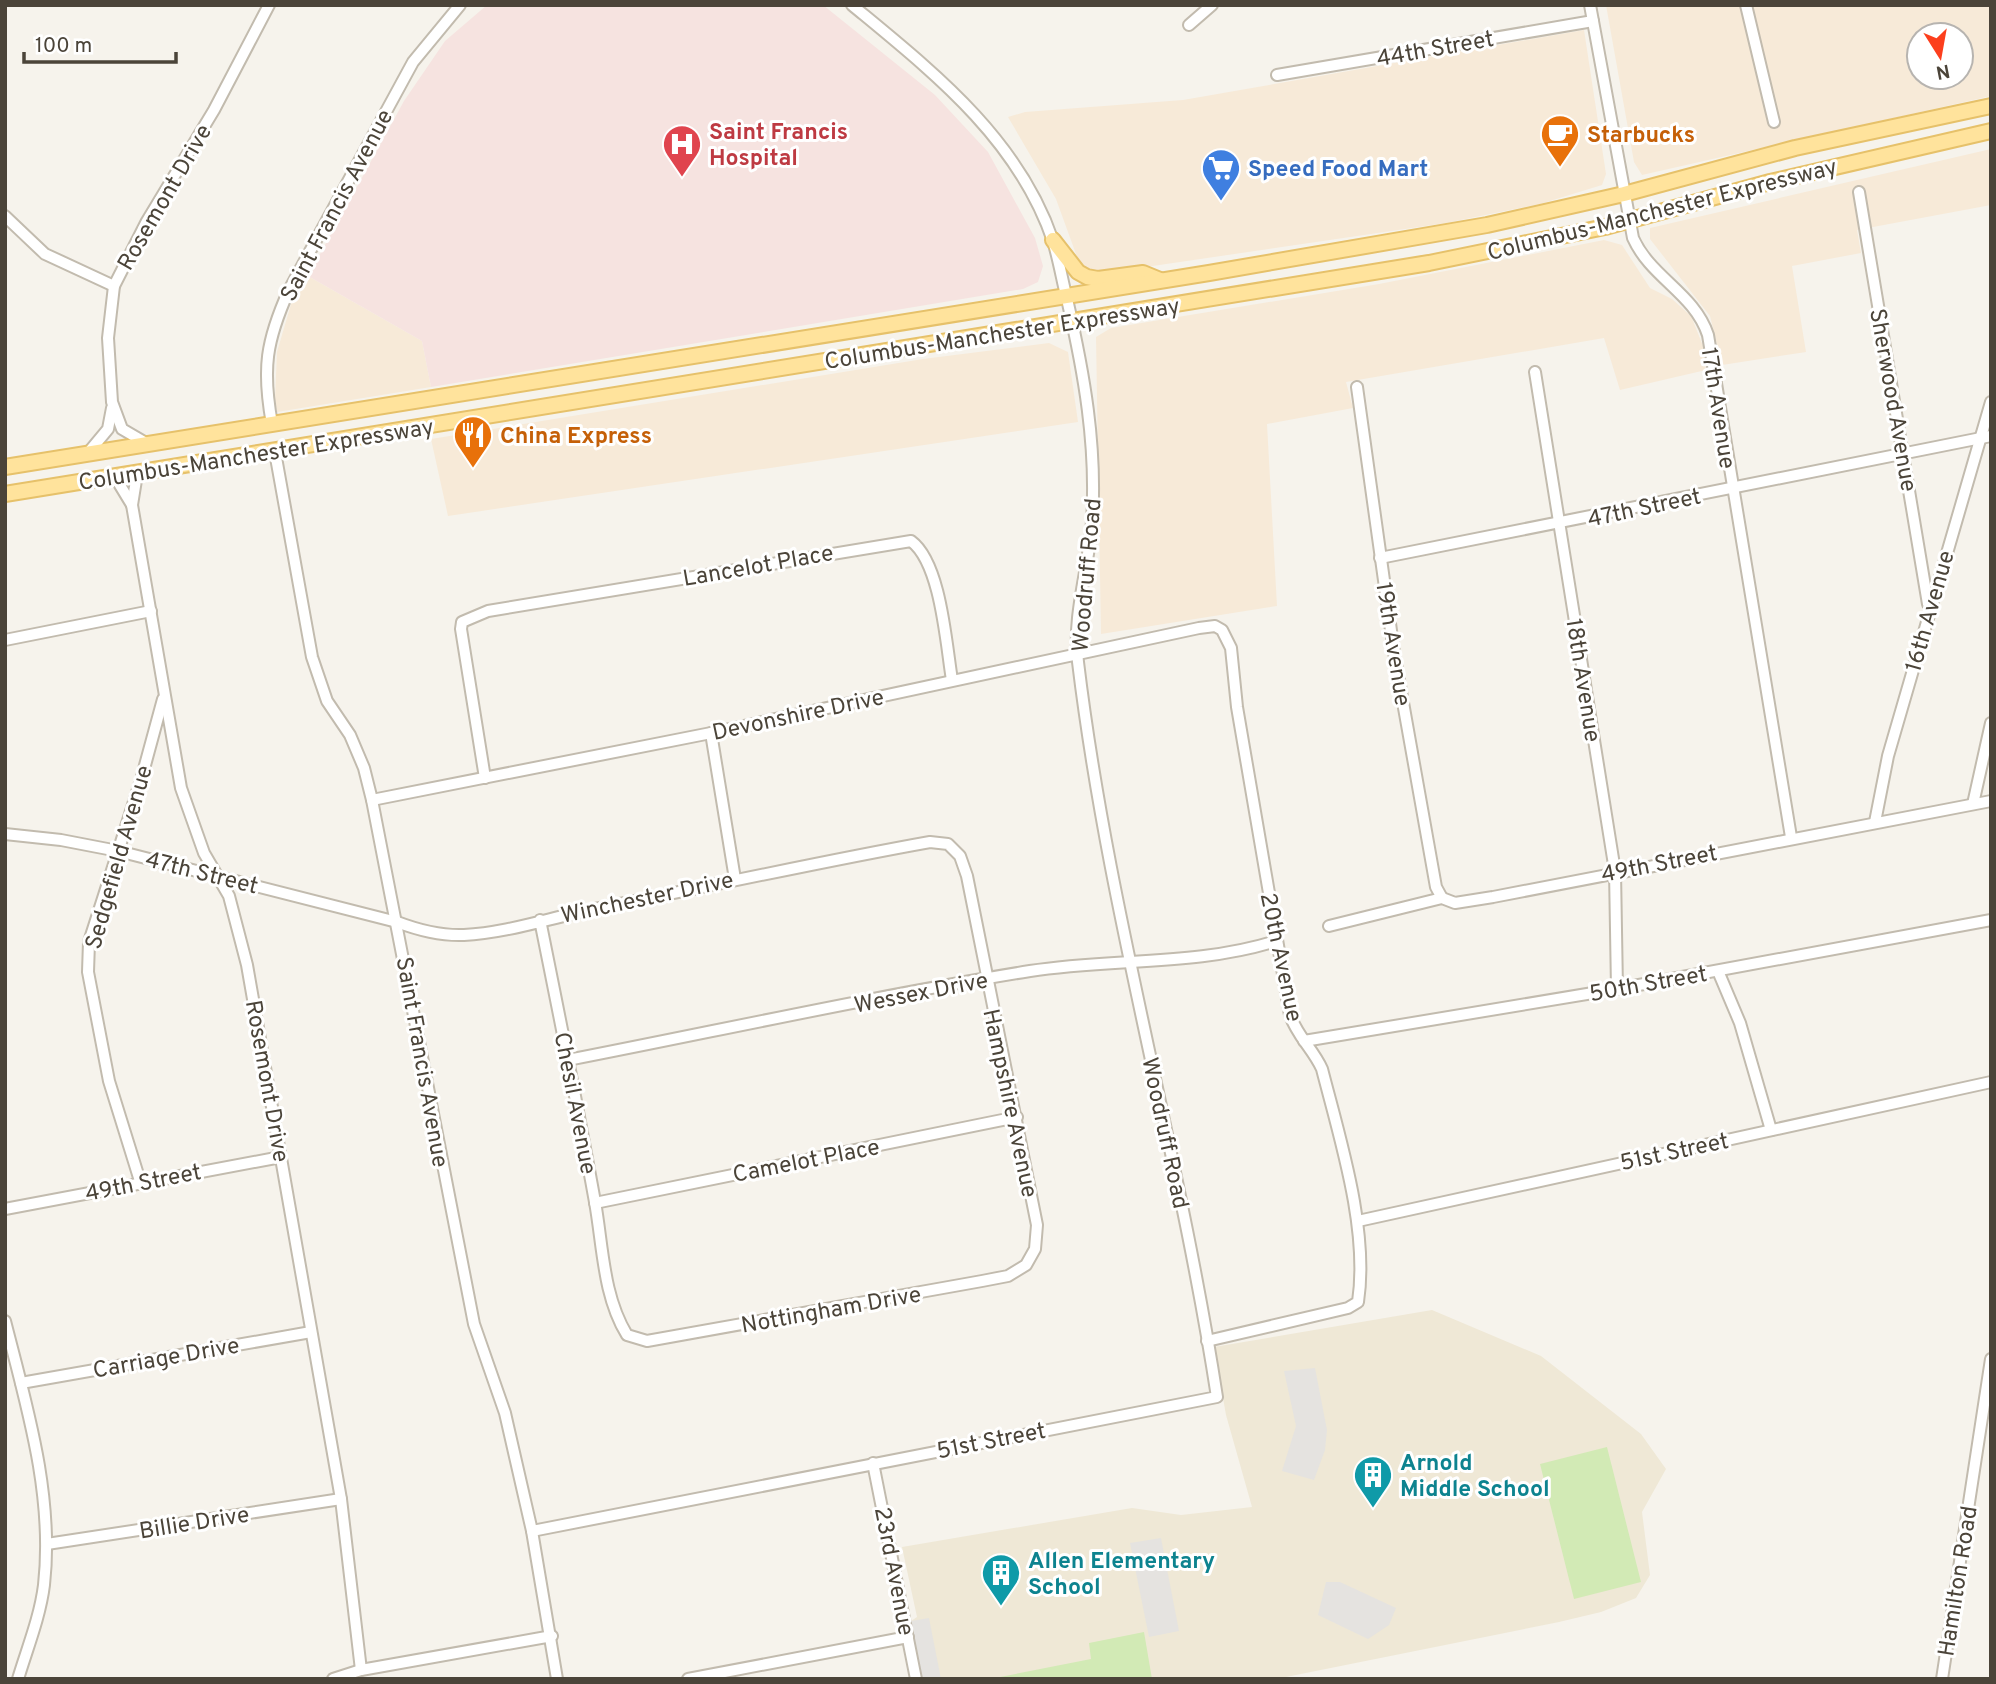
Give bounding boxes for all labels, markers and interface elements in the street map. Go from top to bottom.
scale bar [24,21,177,65]
north arrow [1905,21,1975,91]
street label: 44th Street [1375,26,1496,75]
text: 100 m [35,33,92,60]
text: N [1934,58,1952,84]
street label: Saint Francis Avenue [275,105,401,307]
cafe icon: Starbucks [1539,113,1581,168]
place label: Saint Francis Hospital [709,119,848,174]
street label: Rosemont Drive [113,120,220,277]
place label: Starbucks [1587,122,1695,151]
hospital icon: Saint Francis Hospital [661,123,703,178]
supermarket icon: Speed Food Mart [1200,147,1242,202]
street label: Columbus-Manchester Expressway [1485,154,1841,269]
place label: Speed Food Mart [1248,156,1428,185]
street label: Columbus-Manchester Expressway [823,293,1182,378]
street label: Sherwood Avenue [1861,307,1922,494]
street label: 17th Avenue [1693,346,1740,471]
street label: Columbus-Manchester Expressway [77,414,436,499]
restaurant icon: China Express [452,414,494,469]
place label: China Express [500,423,652,452]
street label: 47th Street [1585,483,1704,536]
street label: Woodruff Road [1067,497,1110,653]
street label: Lancelot Place [681,540,836,595]
street label: 16th Avenue [1900,548,1963,676]
street label: 19th Avenue [1367,580,1416,708]
street label: 18th Avenue [1557,617,1606,744]
street label: Devonshire Drive [710,684,887,749]
street label: Sedgefield Avenue [80,762,161,953]
street label: 49th Street [1599,840,1720,891]
street label: 47th Street [142,846,261,902]
street label: Winchester Drive [558,867,737,932]
street label: 20th Avenue [1252,890,1307,1025]
street label: Saint Francis Avenue [388,955,453,1170]
street label: 50th Street [1587,961,1710,1010]
street label: Wessex Drive [852,967,991,1022]
street label: Rosemont Drive [237,998,294,1165]
street label: Hampshire Avenue [974,1007,1043,1200]
street label: Chesil Avenue [546,1030,602,1177]
street label: Woodruff Road [1133,1055,1194,1212]
street label: 51st Street [1618,1128,1732,1179]
street label: Camelot Place [730,1134,882,1191]
street label: 49th Street [83,1159,204,1210]
street label: Nottingham Drive [739,1281,924,1342]
street label: Carriage Drive [91,1332,242,1387]
street label: 51st Street [935,1418,1048,1467]
place label: Arnold Middle School [1400,1450,1550,1505]
building icon: Arnold Middle School [1352,1454,1394,1509]
street label: Billie Drive [137,1501,252,1547]
street label: Hamilton Road [1933,1504,1986,1659]
street label: 23rd Avenue [866,1505,919,1638]
place label: Allen Elementary School [1028,1548,1215,1603]
building icon: Allen Elementary School [980,1552,1022,1607]

